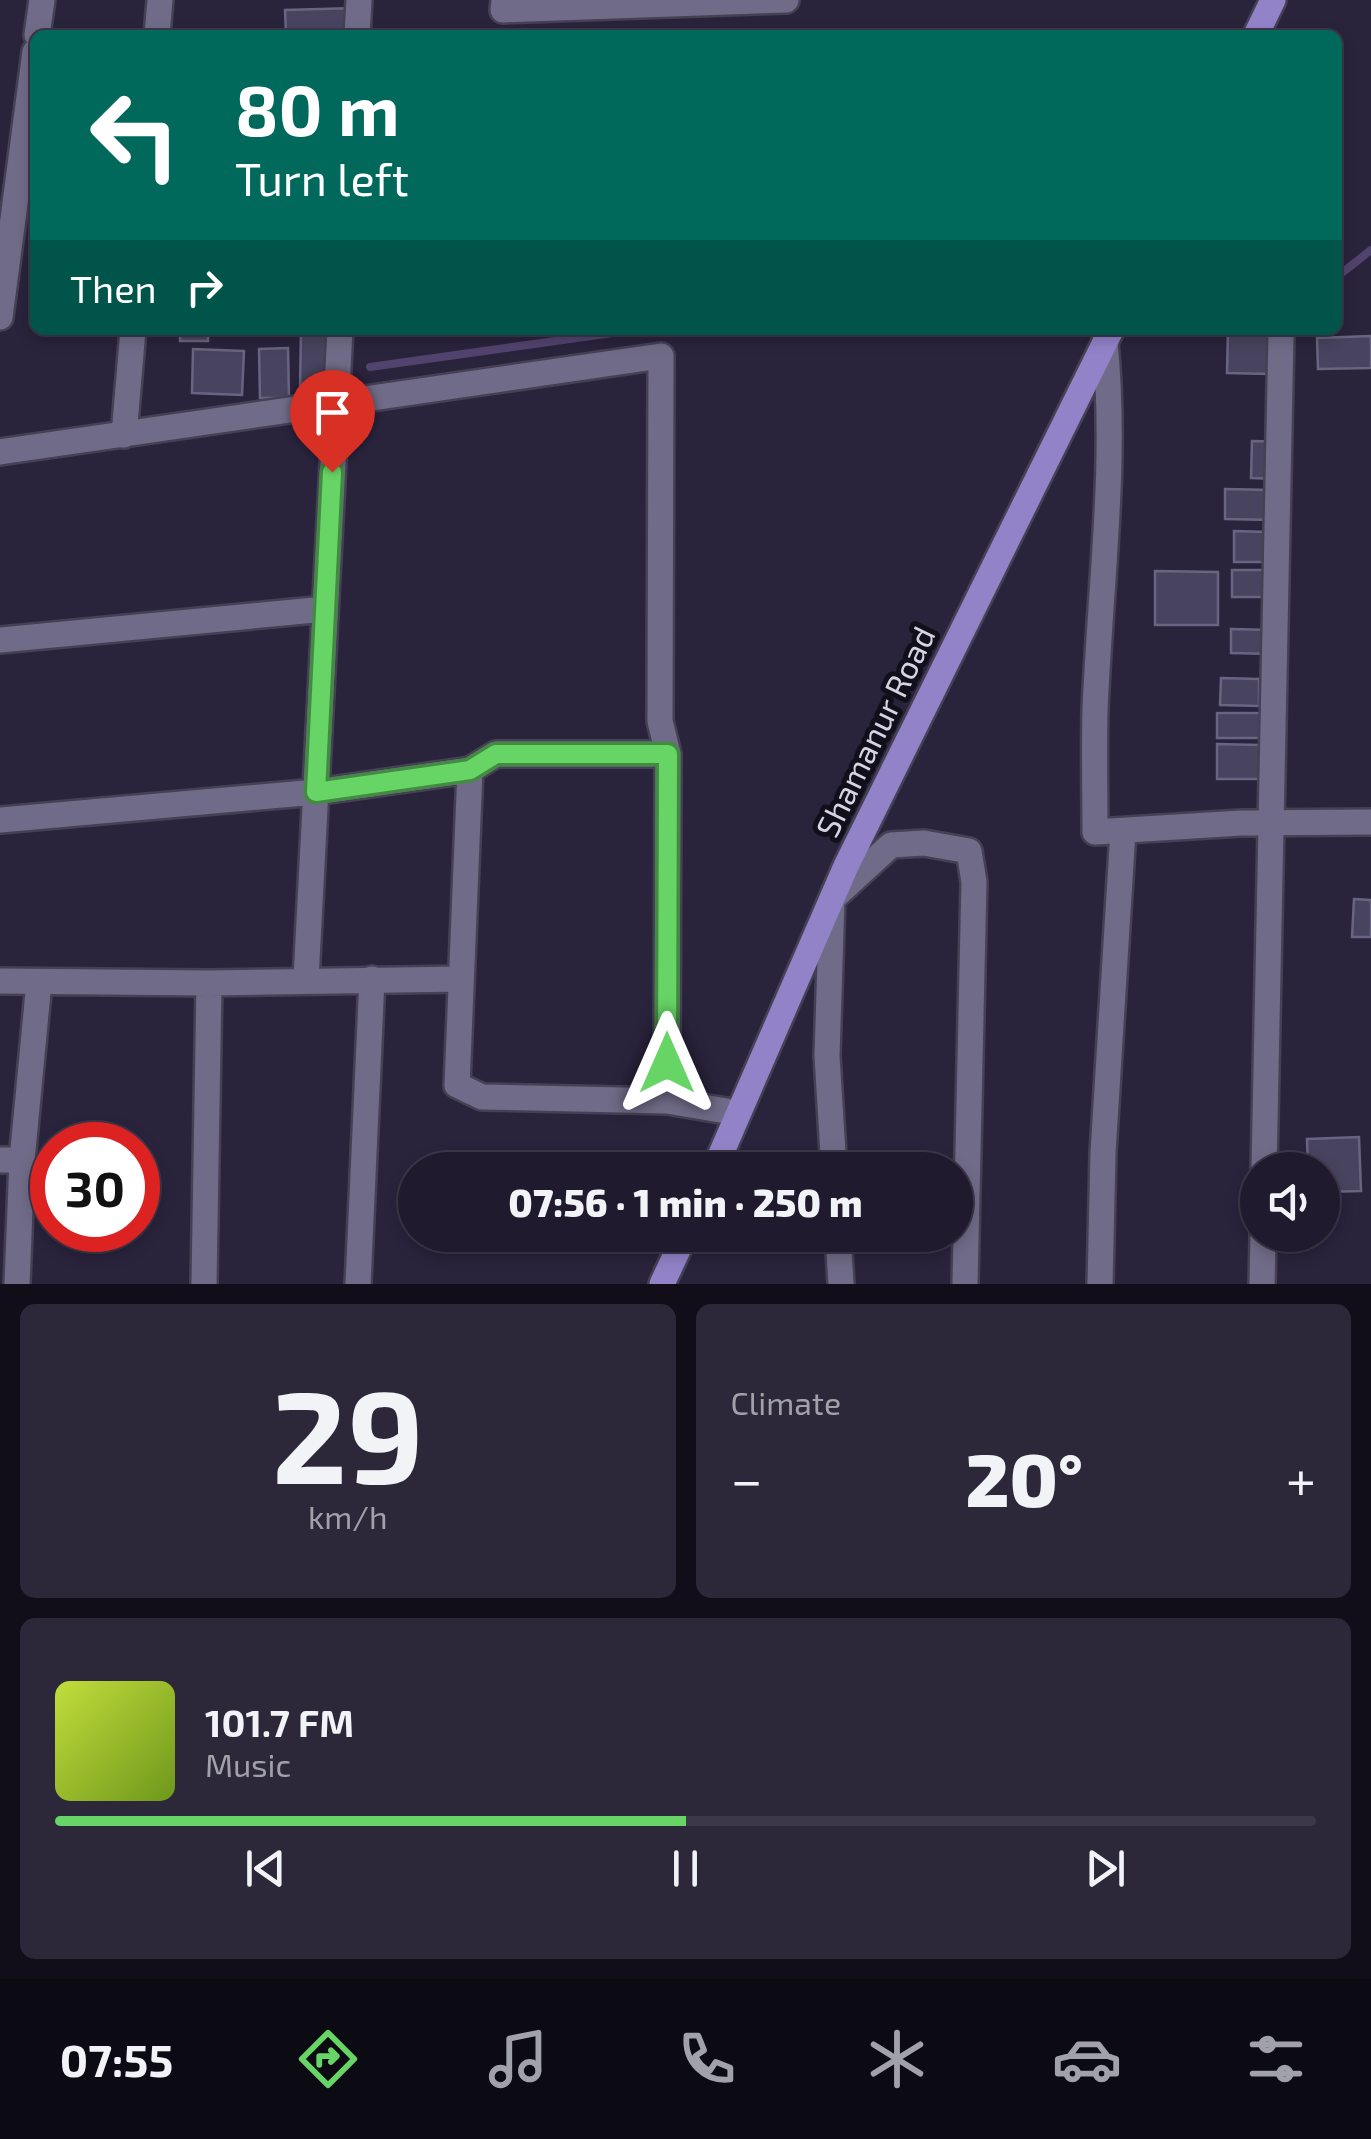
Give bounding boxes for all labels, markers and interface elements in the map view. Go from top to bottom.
text: 80 m [235,66,400,150]
icon: left [70,70,200,200]
text: Turn left [235,151,409,205]
icon: right [177,260,232,315]
text: Then [70,265,157,311]
pin [290,370,375,473]
icon: arrive [305,385,360,440]
street label: Shamanur Road [807,620,942,843]
position arrow [615,1011,719,1115]
speed limit sign: 30 [30,1122,160,1252]
map controls [1240,1152,1340,1252]
button: sound [1240,1152,1340,1252]
text: 07:56 · 1 min · 250 m [508,1179,863,1225]
text: 29 [272,1354,424,1510]
text: Climate [731,1383,841,1421]
text: 20° [965,1432,1083,1522]
text: − [731,1445,763,1511]
text: + [1286,1445,1316,1511]
text: km/h [308,1497,387,1535]
text: 101.7 FM [205,1699,354,1745]
text: Music [205,1745,291,1783]
icon: previous [238,1841,293,1896]
icon: pause [658,1841,713,1896]
icon: next [1078,1841,1133,1896]
icon: directions [293,2024,363,2094]
icon: music [483,2024,553,2094]
icon: phone [672,2024,742,2094]
icon: climate [862,2024,932,2094]
icon: car [1052,2024,1122,2094]
icon: filters [1241,2024,1311,2094]
text: 07:55 [60,2032,173,2086]

